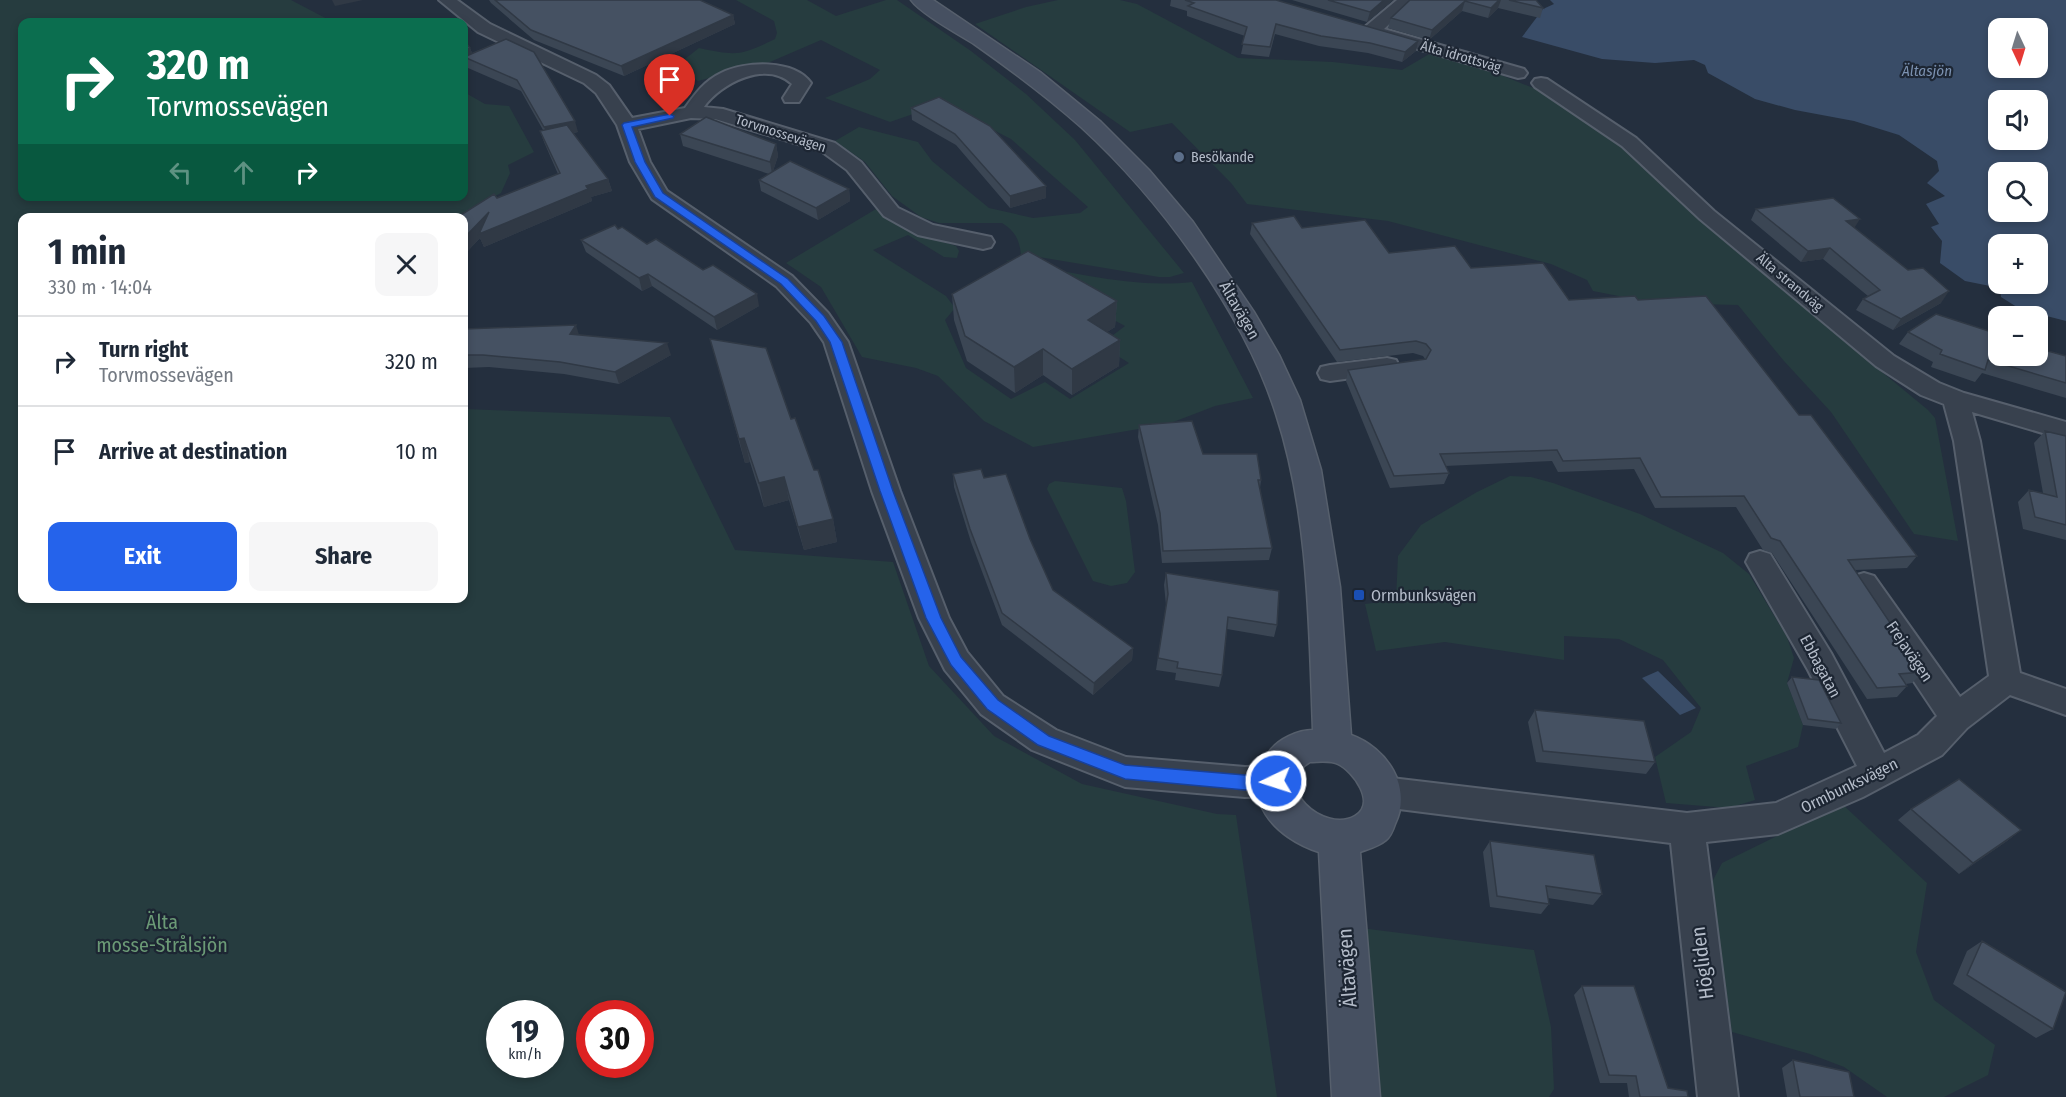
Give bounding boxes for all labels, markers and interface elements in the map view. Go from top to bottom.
north arrow [1988,18,2048,78]
map controls [1988,18,2048,366]
street label: Älta idrottsväg [1419,37,1503,76]
text: 320 m [147,40,250,90]
icon: right [48,42,126,120]
pin [644,54,695,116]
water label: Ältasjön [1901,62,1952,80]
icon: arrive [653,63,686,96]
button: sound [1988,90,2048,150]
text: Torvmossevägen [147,91,329,123]
street label: Torvmossevägen [733,111,828,156]
place label: Besökande [1191,149,1254,166]
marker: Besökande [1172,150,1186,164]
icon: left [164,156,197,189]
icon: ahead [227,156,260,189]
icon: right [290,156,323,189]
button: search [1988,162,2048,222]
text: 1 min [48,230,126,274]
button: close [375,233,438,296]
button: + [1988,234,2048,294]
street label: Älta strandväg [1753,250,1827,315]
text: 330 m · 14:04 [48,275,152,299]
street label: Ältavägen [1215,278,1264,343]
button: − [1988,306,2048,366]
text: Turn right [99,336,188,363]
icon: right [48,345,81,378]
text: 320 m [385,348,438,375]
text: Torvmossevägen [99,363,234,387]
icon: arrive [48,435,81,468]
text: Arrive at destination [99,438,287,465]
text: 10 m [396,438,438,465]
button: Exit [48,522,237,591]
button: Share [249,522,438,591]
place label: Ormbunksvägen [1371,586,1476,605]
marker: Ormbunksvägen [1352,588,1366,602]
street label: Frejavägen [1882,617,1937,685]
street label: Ebbagatan [1796,632,1845,701]
position arrow [1244,749,1308,813]
street label: Ormbunksvägen [1798,754,1901,817]
park label: Älta mosse-Strålsjön [96,910,228,957]
street label: Högliden [1686,925,1718,1001]
street label: Ältavägen [1332,928,1362,1008]
speed limit sign: 30 [576,1000,654,1078]
text: 19 [511,1014,539,1050]
text: km/h [508,1045,542,1063]

